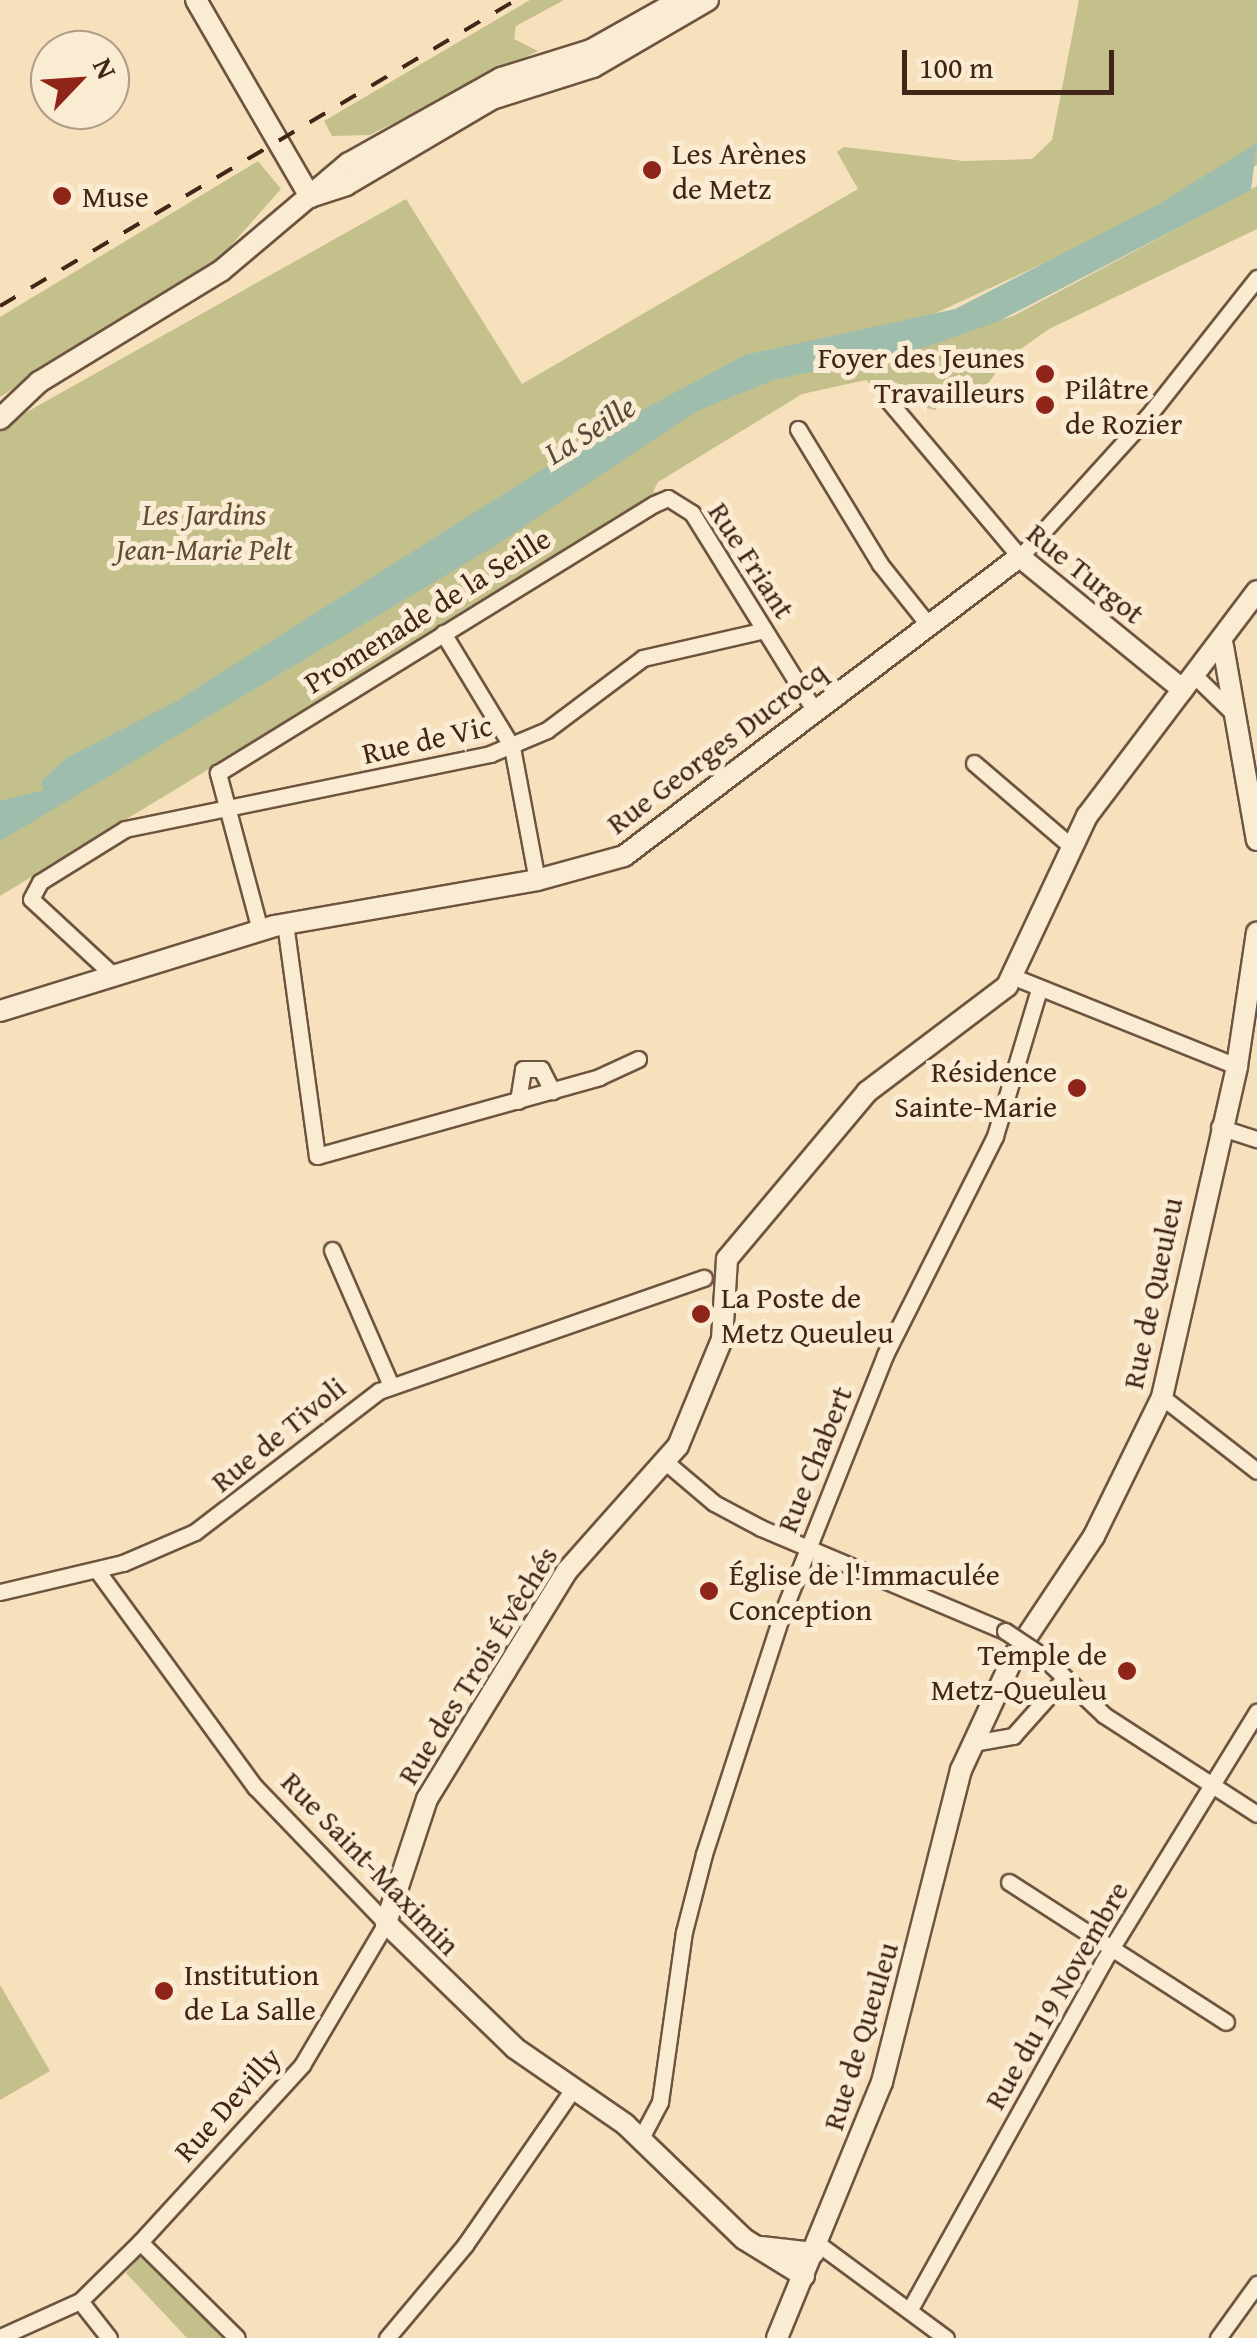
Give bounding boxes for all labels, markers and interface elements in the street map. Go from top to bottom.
north arrow [30,30,130,130]
scale bar [907,30,1120,92]
text: 100 m [919,45,993,89]
text: N [83,51,128,85]
place label: Les Arènes de Metz [672,135,807,206]
marker: Les Arènes de Metz [641,159,663,181]
place label: Muse [82,178,149,214]
marker: Muse [51,185,73,207]
place label: Foyer des Jeunes Travailleurs [818,339,1025,410]
marker: Foyer des Jeunes Travailleurs [1034,363,1056,385]
place label: Pilâtre de Rozier [1065,370,1182,440]
water label: La Seille [537,387,643,473]
marker: Pilâtre de Rozier [1034,394,1056,416]
street label: Rue Friant [701,495,803,625]
park label: Les Jardins Jean-Marie Pelt [116,496,292,566]
street label: Rue Turgot [1020,515,1152,631]
street label: Promenade de la Seille [297,520,557,700]
street label: Rue Georges Ducrocq [599,653,833,841]
street label: Rue de Vic [359,707,495,771]
place label: Résidence Sainte-Marie [894,1053,1057,1124]
marker: Résidence Sainte-Marie [1066,1077,1088,1099]
street label: Rue de Queuleu [1114,1194,1190,1392]
place label: La Poste de Metz Queuleu [721,1279,893,1350]
marker: La Poste de Metz Queuleu [690,1303,712,1325]
street label: Rue de Tivoli [203,1369,353,1499]
street label: Rue Chabert [768,1381,860,1537]
street label: Rue des Trois Évêchés [389,1539,565,1791]
place label: Église de l'Immaculée Conception [729,1556,1000,1626]
marker: Église de l'Immaculée Conception [698,1580,720,1602]
place label: Temple de Metz-Queuleu [931,1636,1107,1706]
marker: Temple de Metz-Queuleu [1116,1660,1138,1682]
street label: Rue Saint-Maximin [274,1764,468,1962]
street label: Rue du 19 Novembre [976,1875,1136,2115]
street label: Rue de Queuleu [814,1938,906,2134]
place label: Institution de La Salle [184,1956,319,2026]
marker: Institution de La Salle [153,1980,175,2002]
street label: Rue Devilly [166,2039,288,2169]

